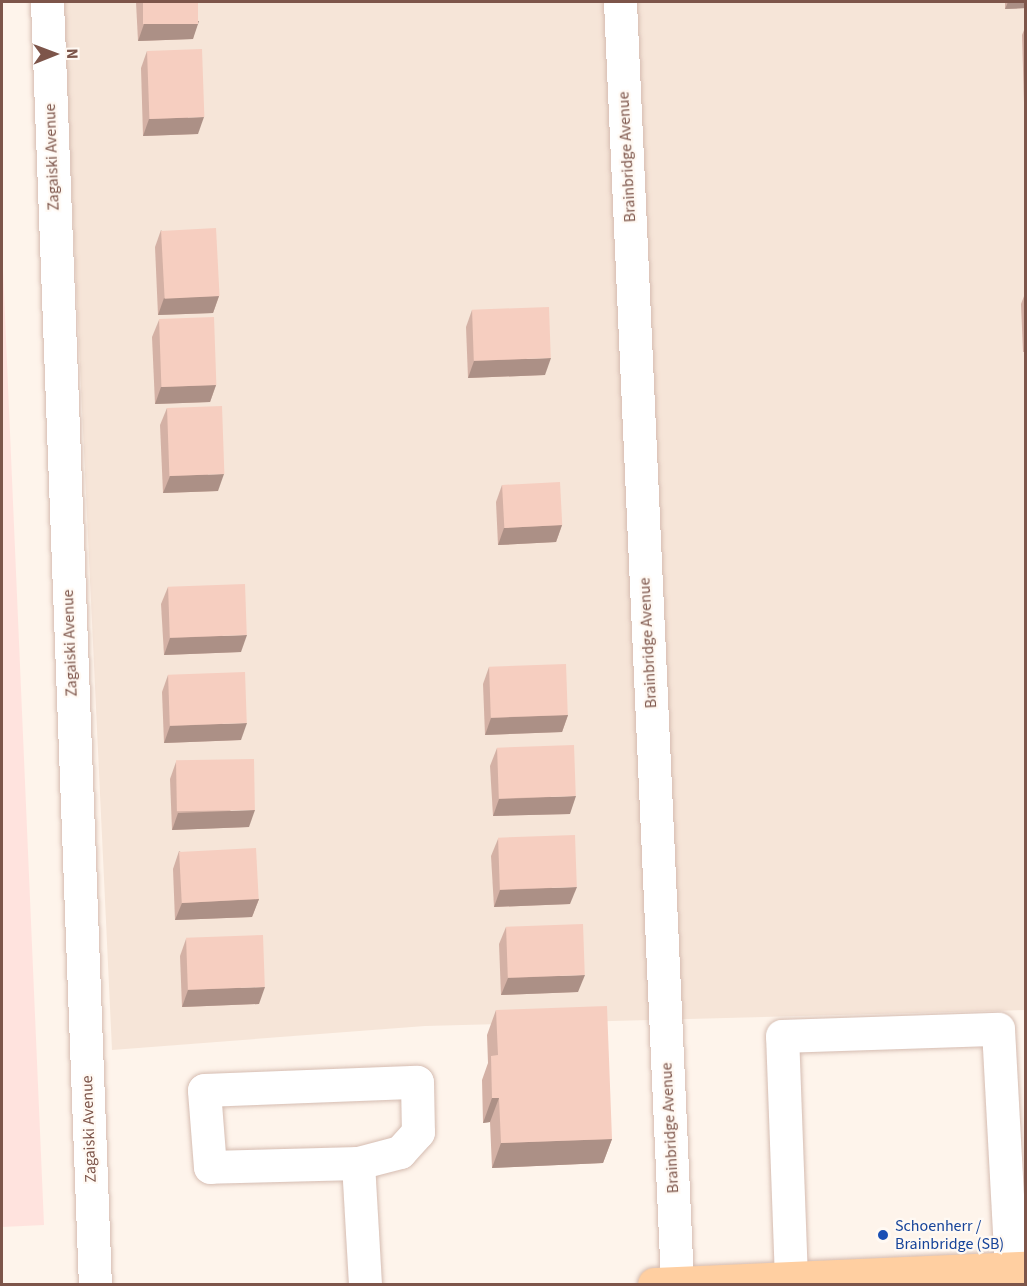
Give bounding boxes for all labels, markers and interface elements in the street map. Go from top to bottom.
north arrow [24,24,84,84]
text: N [61,48,83,59]
street label: Brainbridge Avenue [614,91,640,223]
street label: Zagaiski Avenue [41,103,63,211]
street label: Brainbridge Avenue [635,577,661,709]
street label: Zagaiski Avenue [59,589,81,697]
street label: Brainbridge Avenue [657,1062,683,1194]
street label: Zagaiski Avenue [78,1075,100,1183]
place label: Schoenherr / Brainbridge (SB) [895,1216,1004,1254]
marker: Schoenherr / Brainbridge (SB) [876,1228,890,1242]

